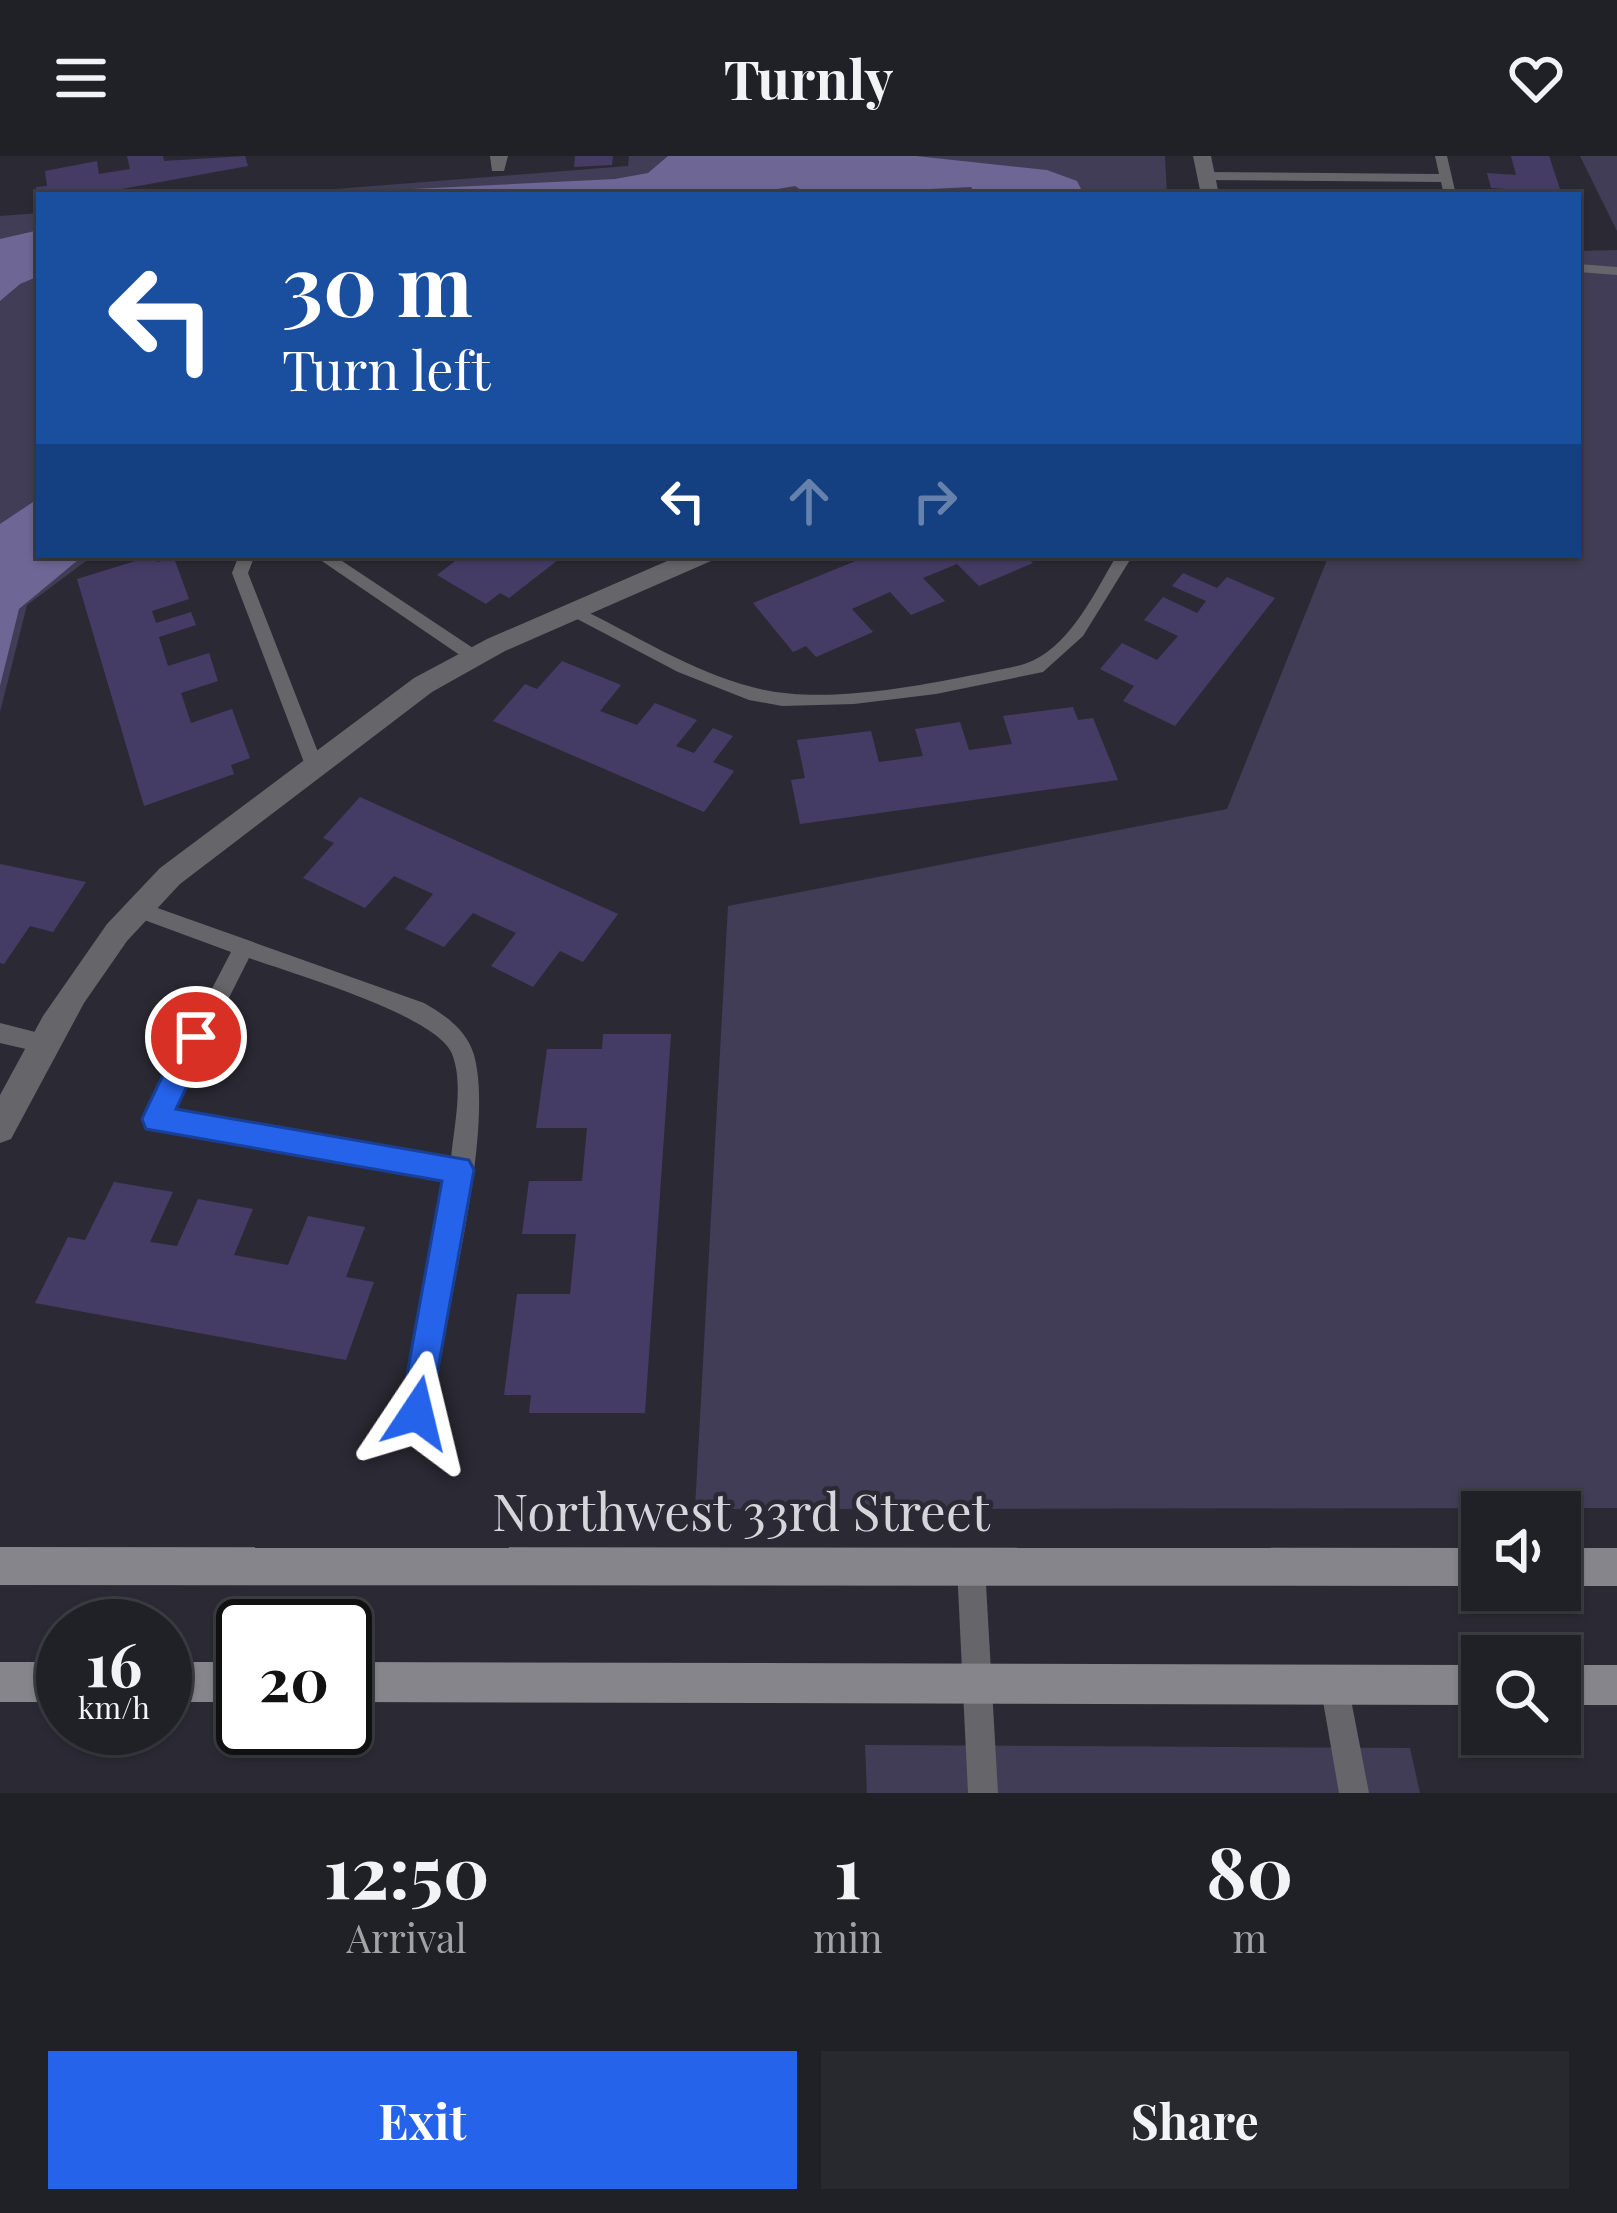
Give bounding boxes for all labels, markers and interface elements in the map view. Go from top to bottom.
text: Turnly [724,42,893,114]
icon: menu [48,45,114,111]
icon: heart [1503,45,1569,111]
text: 30 m [282,226,473,338]
icon: left [84,240,240,396]
text: Turn left [282,333,491,405]
icon: left [650,468,716,534]
icon: ahead [776,468,842,534]
icon: right [902,468,968,534]
pin [145,986,247,1088]
icon: arrive [163,1004,229,1070]
position arrow [354,1350,480,1476]
street label: Northwest 33rd Street [492,1476,991,1544]
map controls [1461,1491,1581,1755]
button: sound [1461,1491,1581,1611]
speed limit sign: 20 [216,1599,372,1755]
text: 16 [86,1622,142,1702]
button: search [1461,1635,1581,1755]
text: km/h [78,1687,150,1727]
text: 12:50 [324,1821,489,1917]
text: 1 [834,1821,862,1917]
text: 80 [1206,1821,1293,1917]
text: Arrival [347,1911,467,1963]
text: min [813,1911,883,1963]
text: m [1232,1911,1267,1963]
button: Exit [48,2051,797,2189]
button: Share [821,2051,1569,2189]

